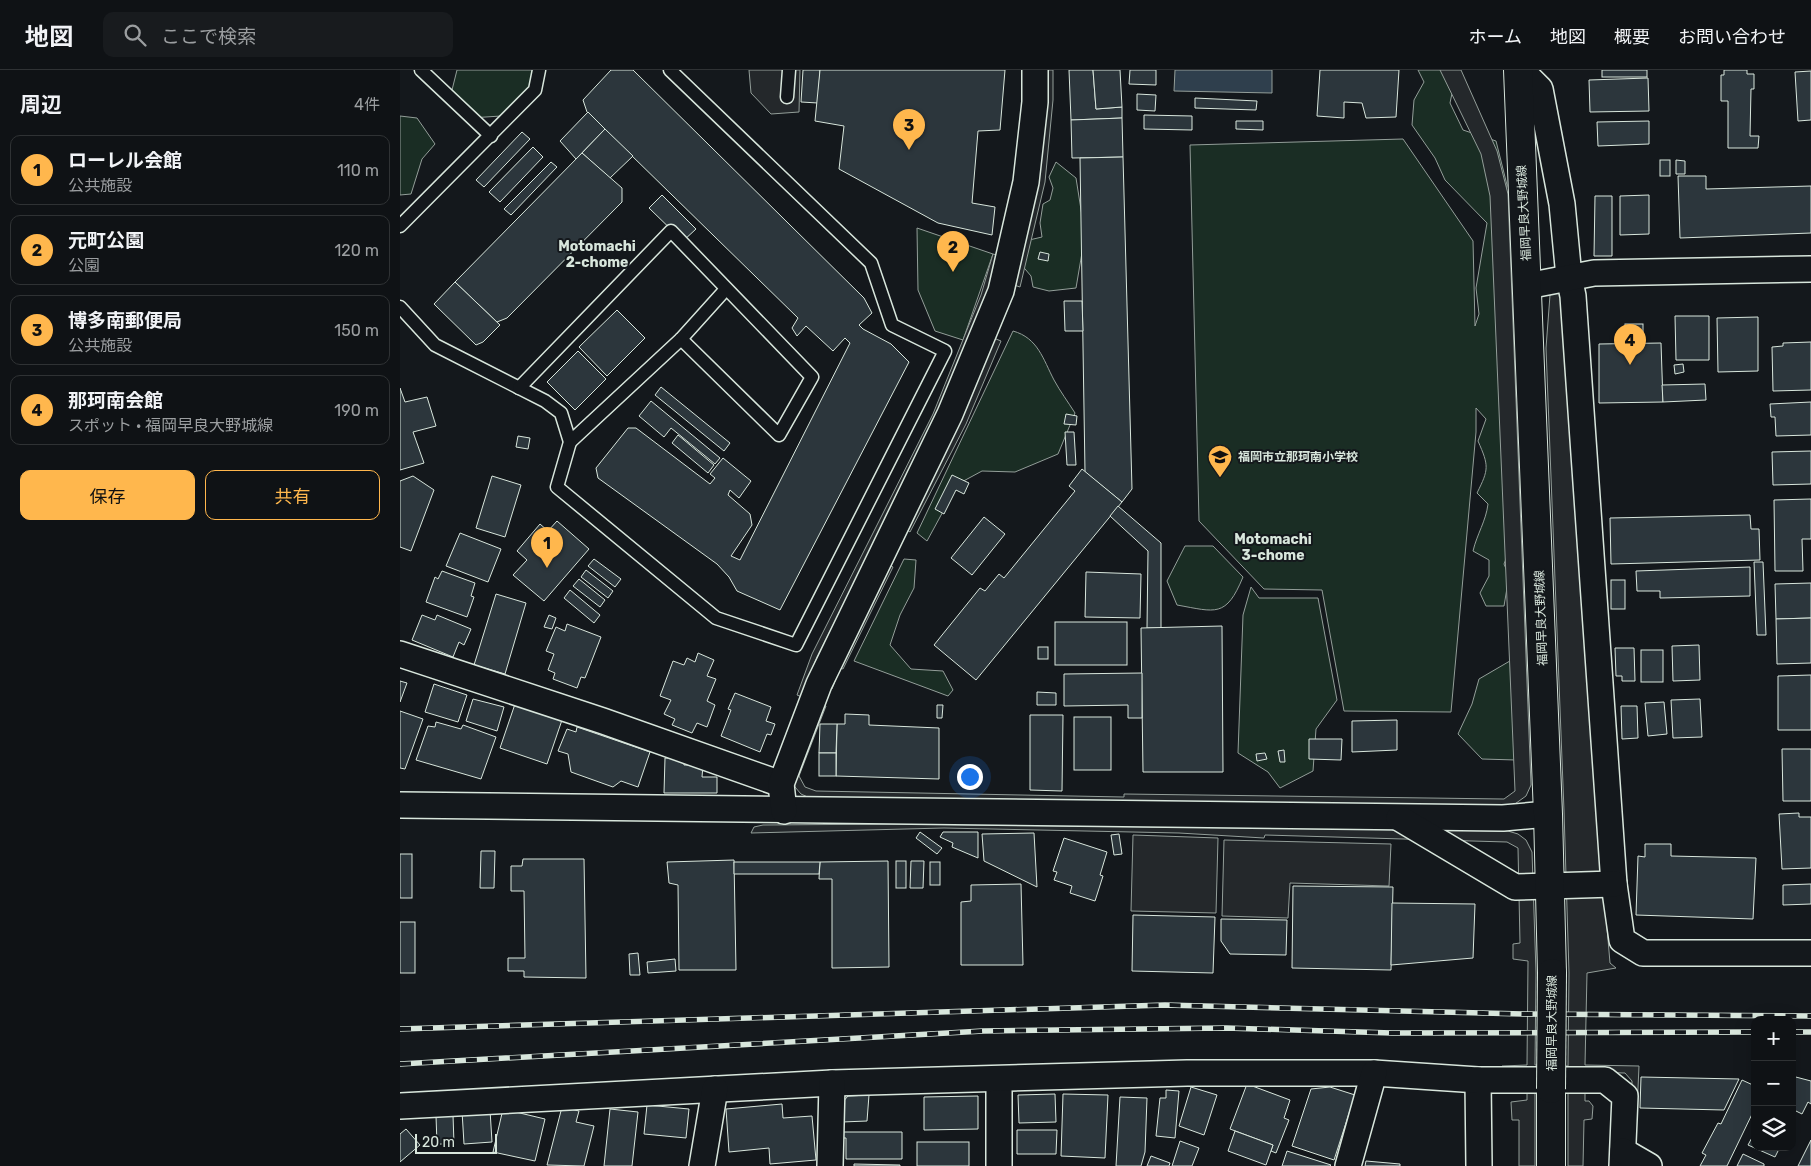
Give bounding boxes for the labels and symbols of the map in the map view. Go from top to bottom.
pin: 3 [893,109,925,150]
street label: 福岡早良大野城線 [1514,165,1534,261]
pin: 2 [937,231,969,272]
district label: Motomachi 2-chome [558,238,636,271]
pin: 4 [1614,324,1646,365]
school or university icon: 福岡市立那珂南小学校 [1207,444,1233,478]
place label: 福岡市立那珂南小学校 [1238,450,1358,464]
pin: 1 [531,527,563,568]
district label: Motomachi 3-chome [1234,531,1312,564]
street label: 福岡早良大野城線 [1532,570,1550,666]
your location [957,764,983,790]
street label: 福岡早良大野城線 [1545,975,1559,1071]
scale bar [415,1131,498,1154]

